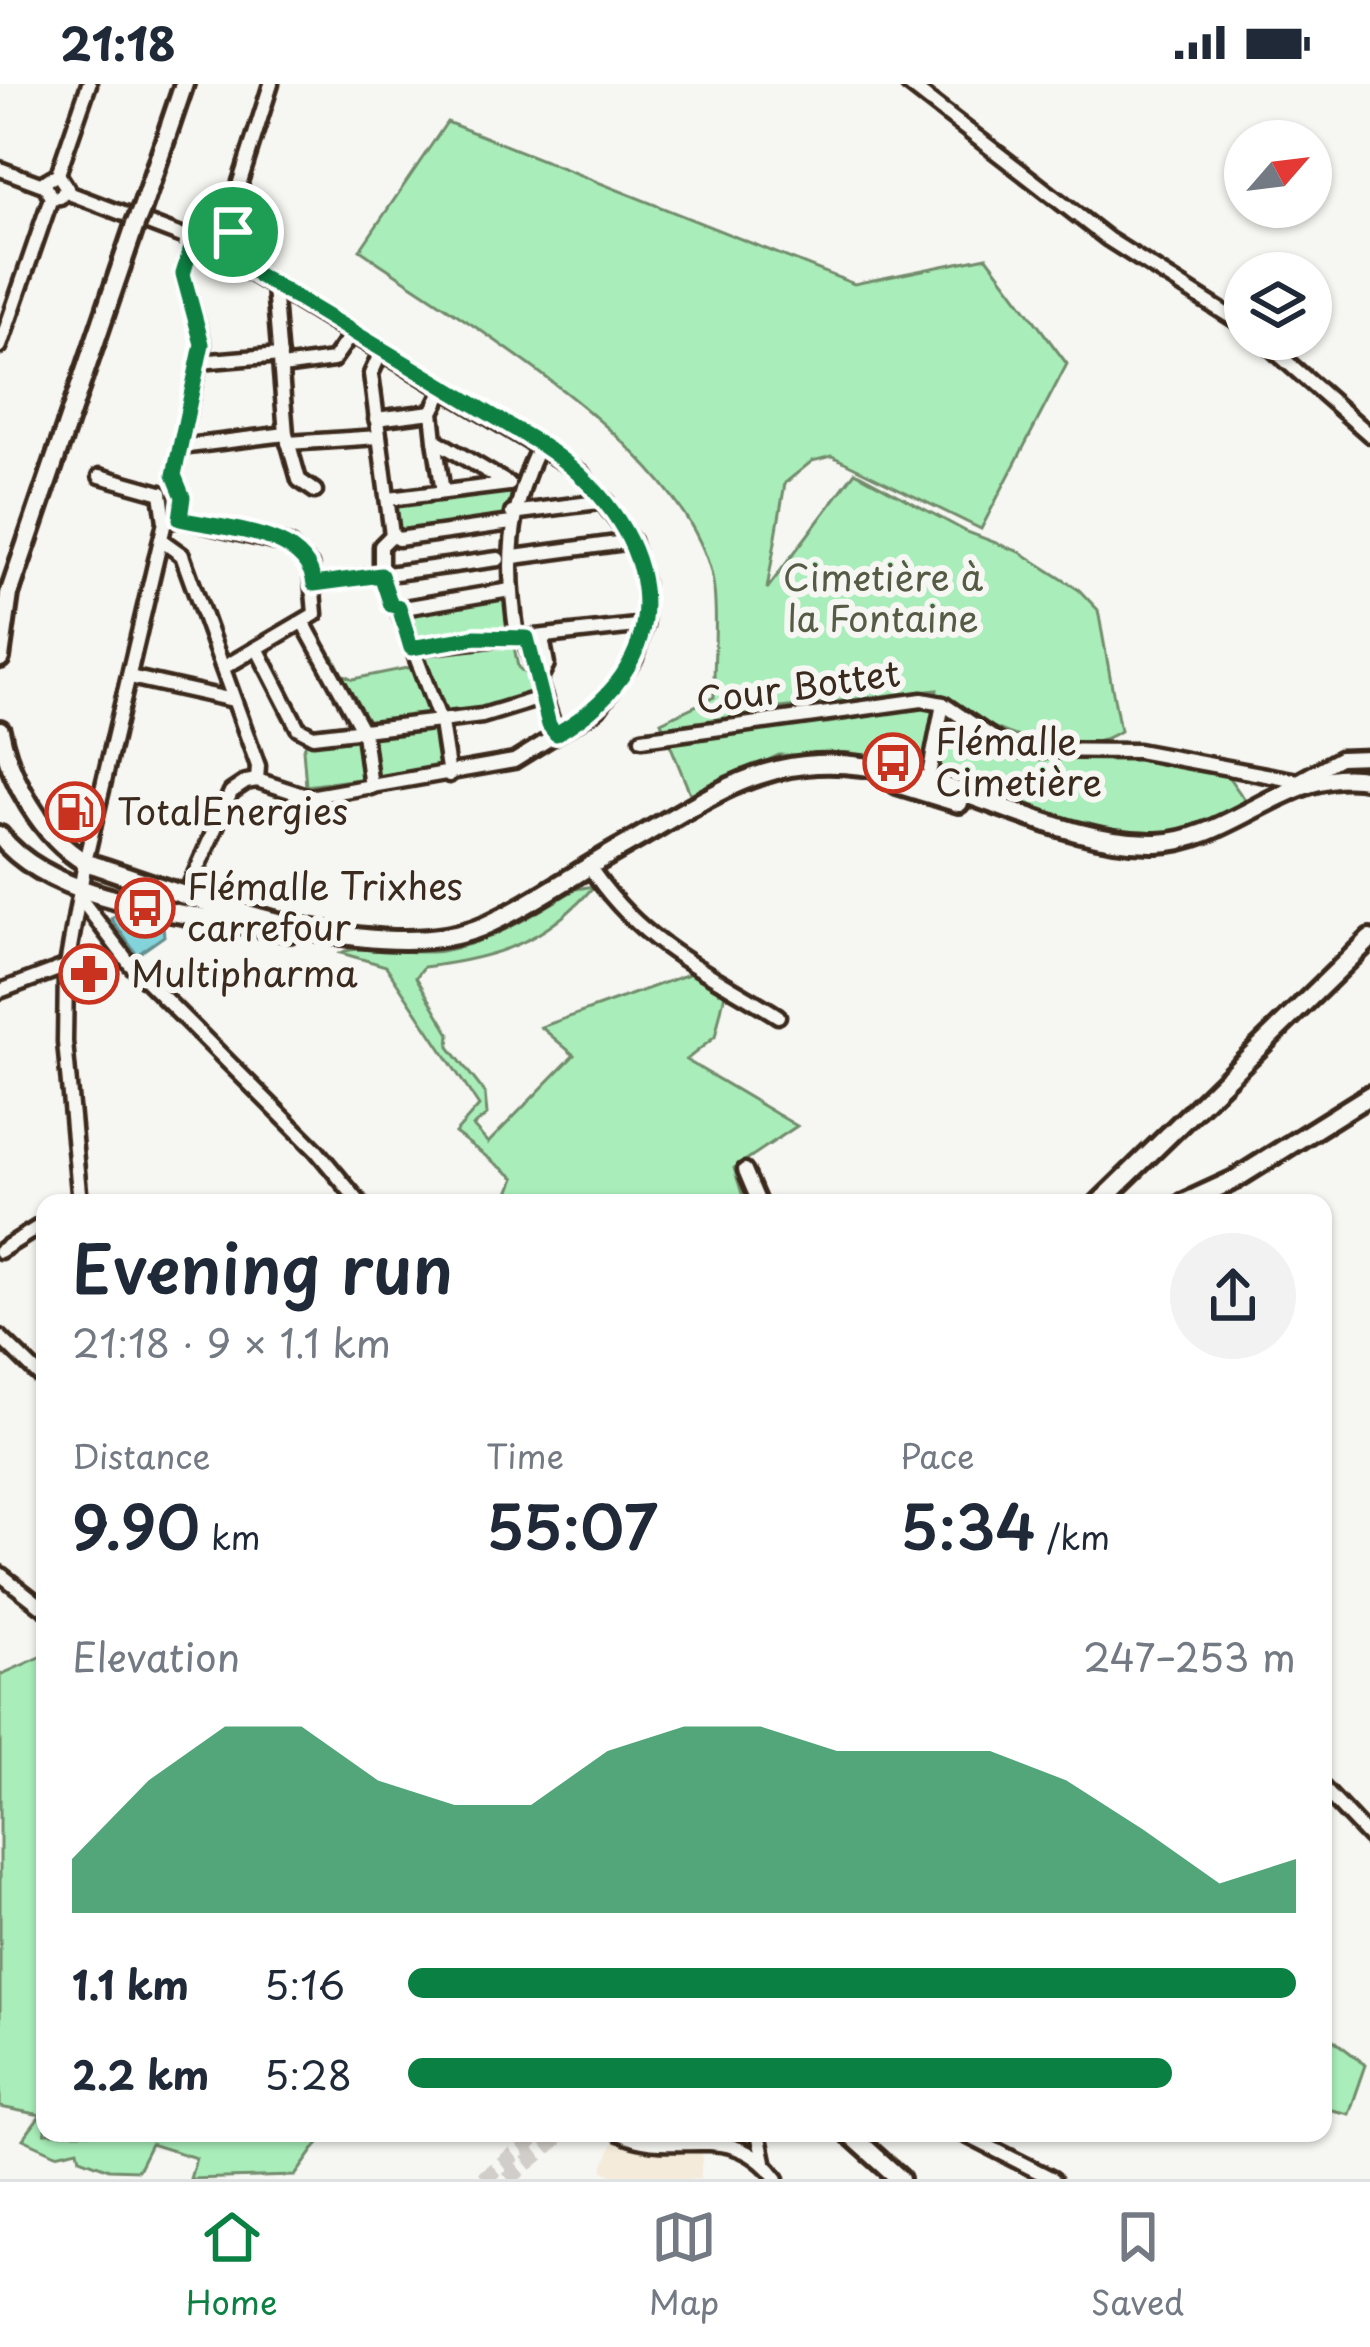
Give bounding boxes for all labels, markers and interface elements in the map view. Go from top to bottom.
text: 21:18 [60,8,176,76]
north arrow [1224,120,1332,228]
map controls [1224,120,1332,360]
pin [182,181,284,283]
icon: arrive [200,199,266,265]
button: layers [1224,252,1332,360]
park label: Cimetière à la Fontaine [783,549,984,644]
street label: Cour Bottet [692,644,903,726]
place label: Flémalle Cimetière [935,713,1102,808]
bus stop icon: Flémalle Cimetière [862,732,924,794]
fuel station icon: TotalEnergies [44,781,106,843]
place label: TotalEnergies [117,783,348,837]
place label: Flémalle Trixhes carrefour [187,858,463,953]
bus stop icon: Flémalle Trixhes carrefour [114,877,176,939]
pharmacy icon: Multipharma [58,943,120,1005]
place label: Multipharma [131,945,358,999]
text: Evening run [72,1217,453,1316]
button: share [1170,1233,1296,1359]
text: 21:18 · 9 × 1.1 km [72,1312,391,1371]
text: Distance [72,1430,210,1480]
text: Time [486,1430,564,1480]
text: Pace [900,1430,974,1480]
text: 9.90 [72,1480,200,1570]
text: 55:07 [486,1480,658,1570]
text: 5:34 [900,1480,1036,1570]
text: km [200,1511,261,1561]
text: /km [1036,1511,1110,1561]
text: Elevation [72,1626,240,1685]
text: 247–253 m [1083,1626,1296,1685]
text: 1.1 km [72,1954,189,2013]
text: 5:16 [264,1954,345,2013]
text: 2.2 km [72,2044,209,2103]
text: 5:28 [264,2044,352,2103]
tab: Home [186,2204,277,2326]
tab: Map [649,2204,719,2326]
tab: Saved [1091,2204,1184,2326]

